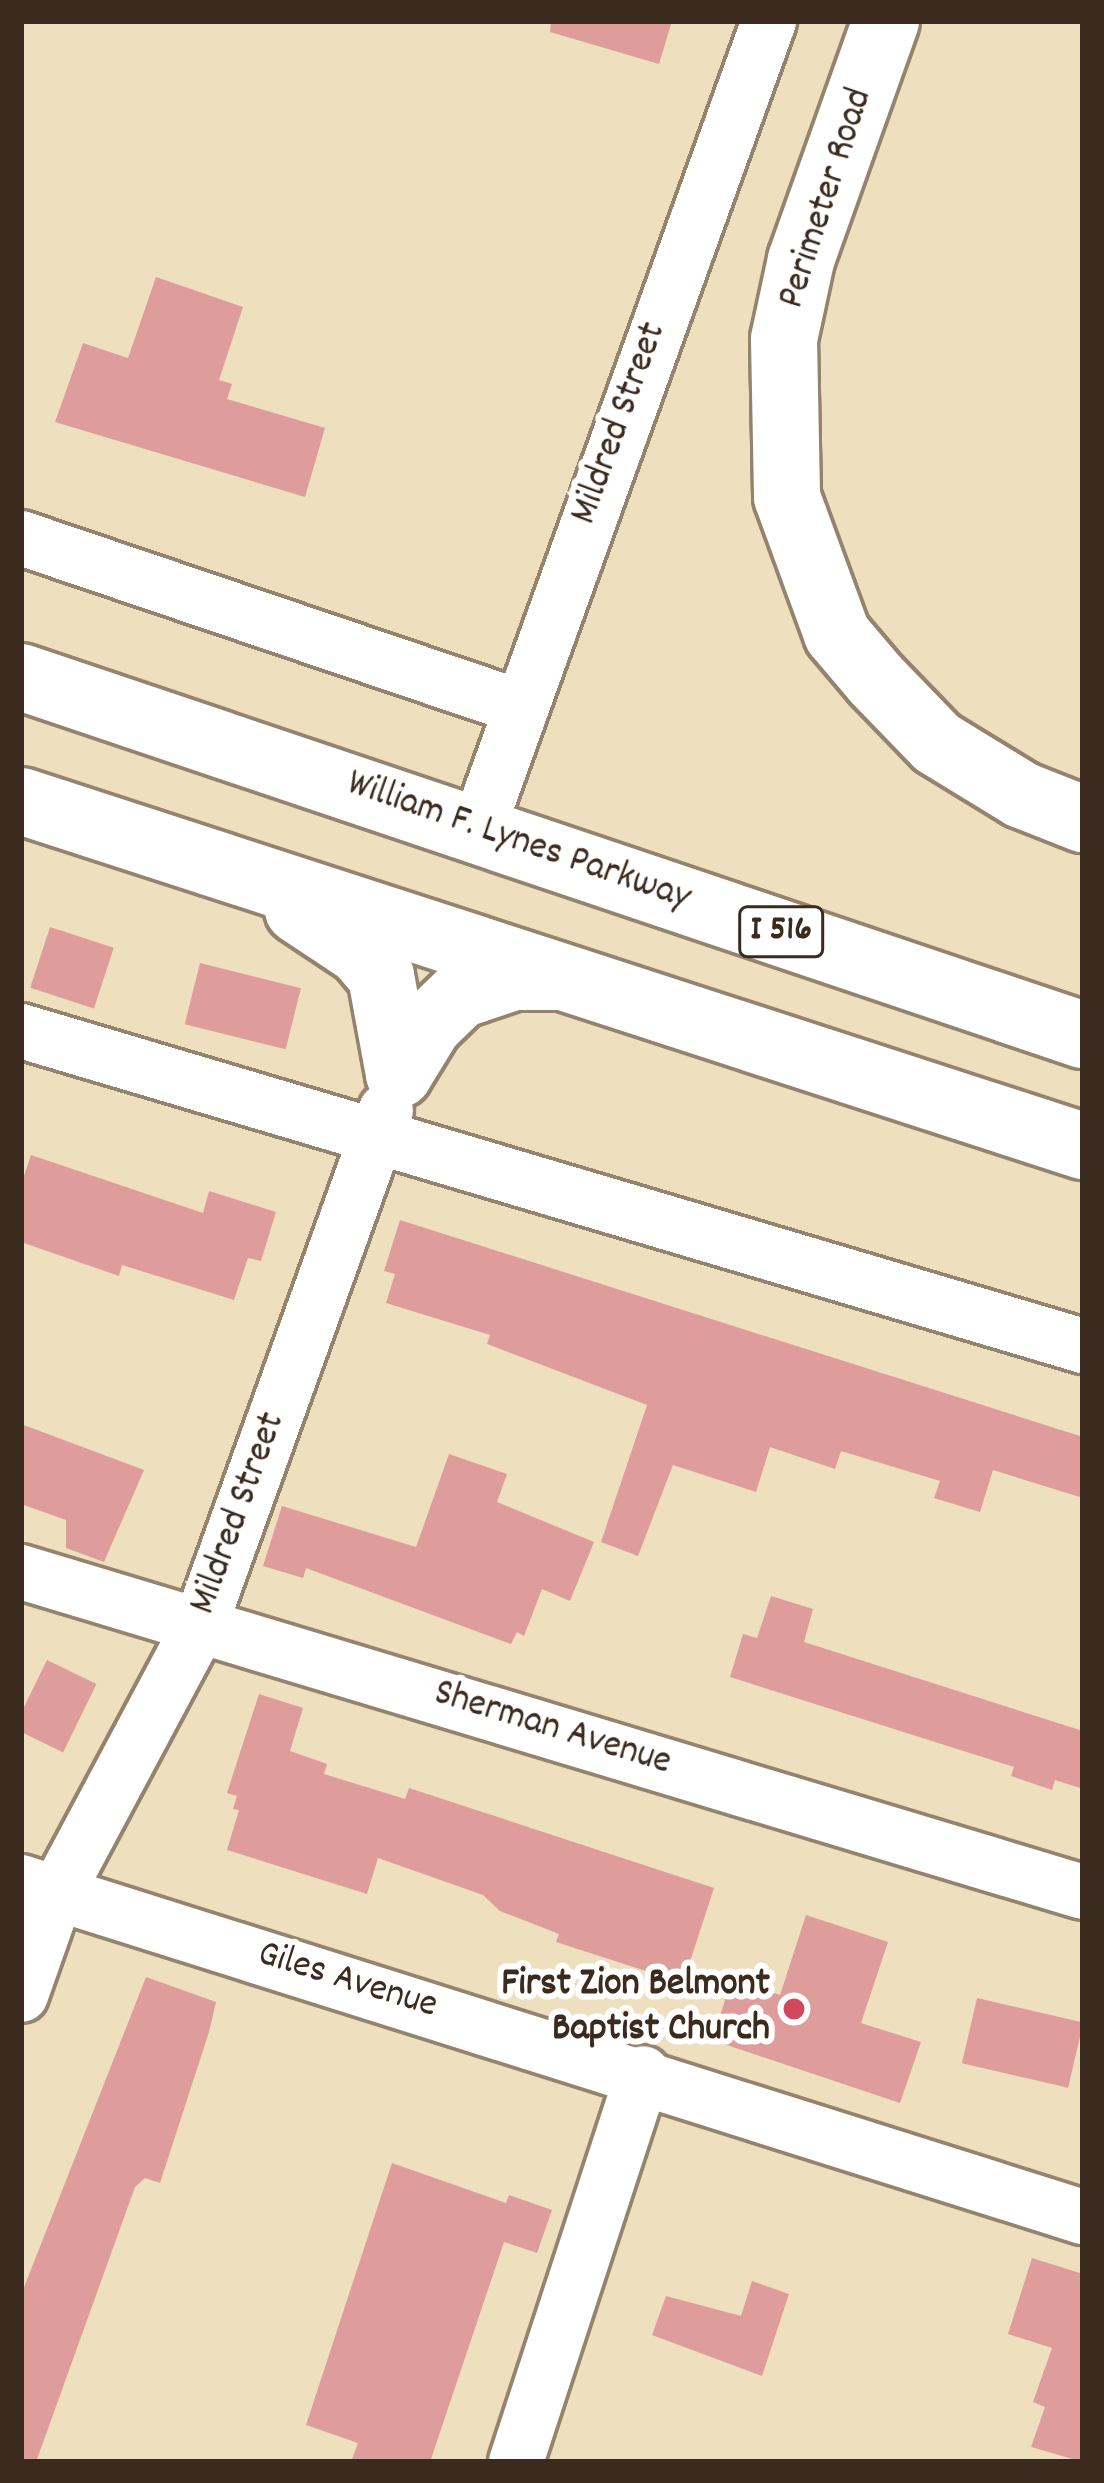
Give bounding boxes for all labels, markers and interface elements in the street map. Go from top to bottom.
street label: Perimeter Road [770,83,886,315]
street label: Mildred Street [563,317,679,531]
street label: William F. Lynes Parkway [340,762,696,924]
road number: I 516 [736,902,826,962]
street label: Mildred Street [182,1407,298,1621]
street label: Sherman Avenue [428,1672,676,1788]
street label: Giles Avenue [252,1933,442,2031]
place label: First Zion Belmont Baptist Church [501,1964,770,2055]
marker: First Zion Belmont Baptist Church [781,1996,807,2022]

